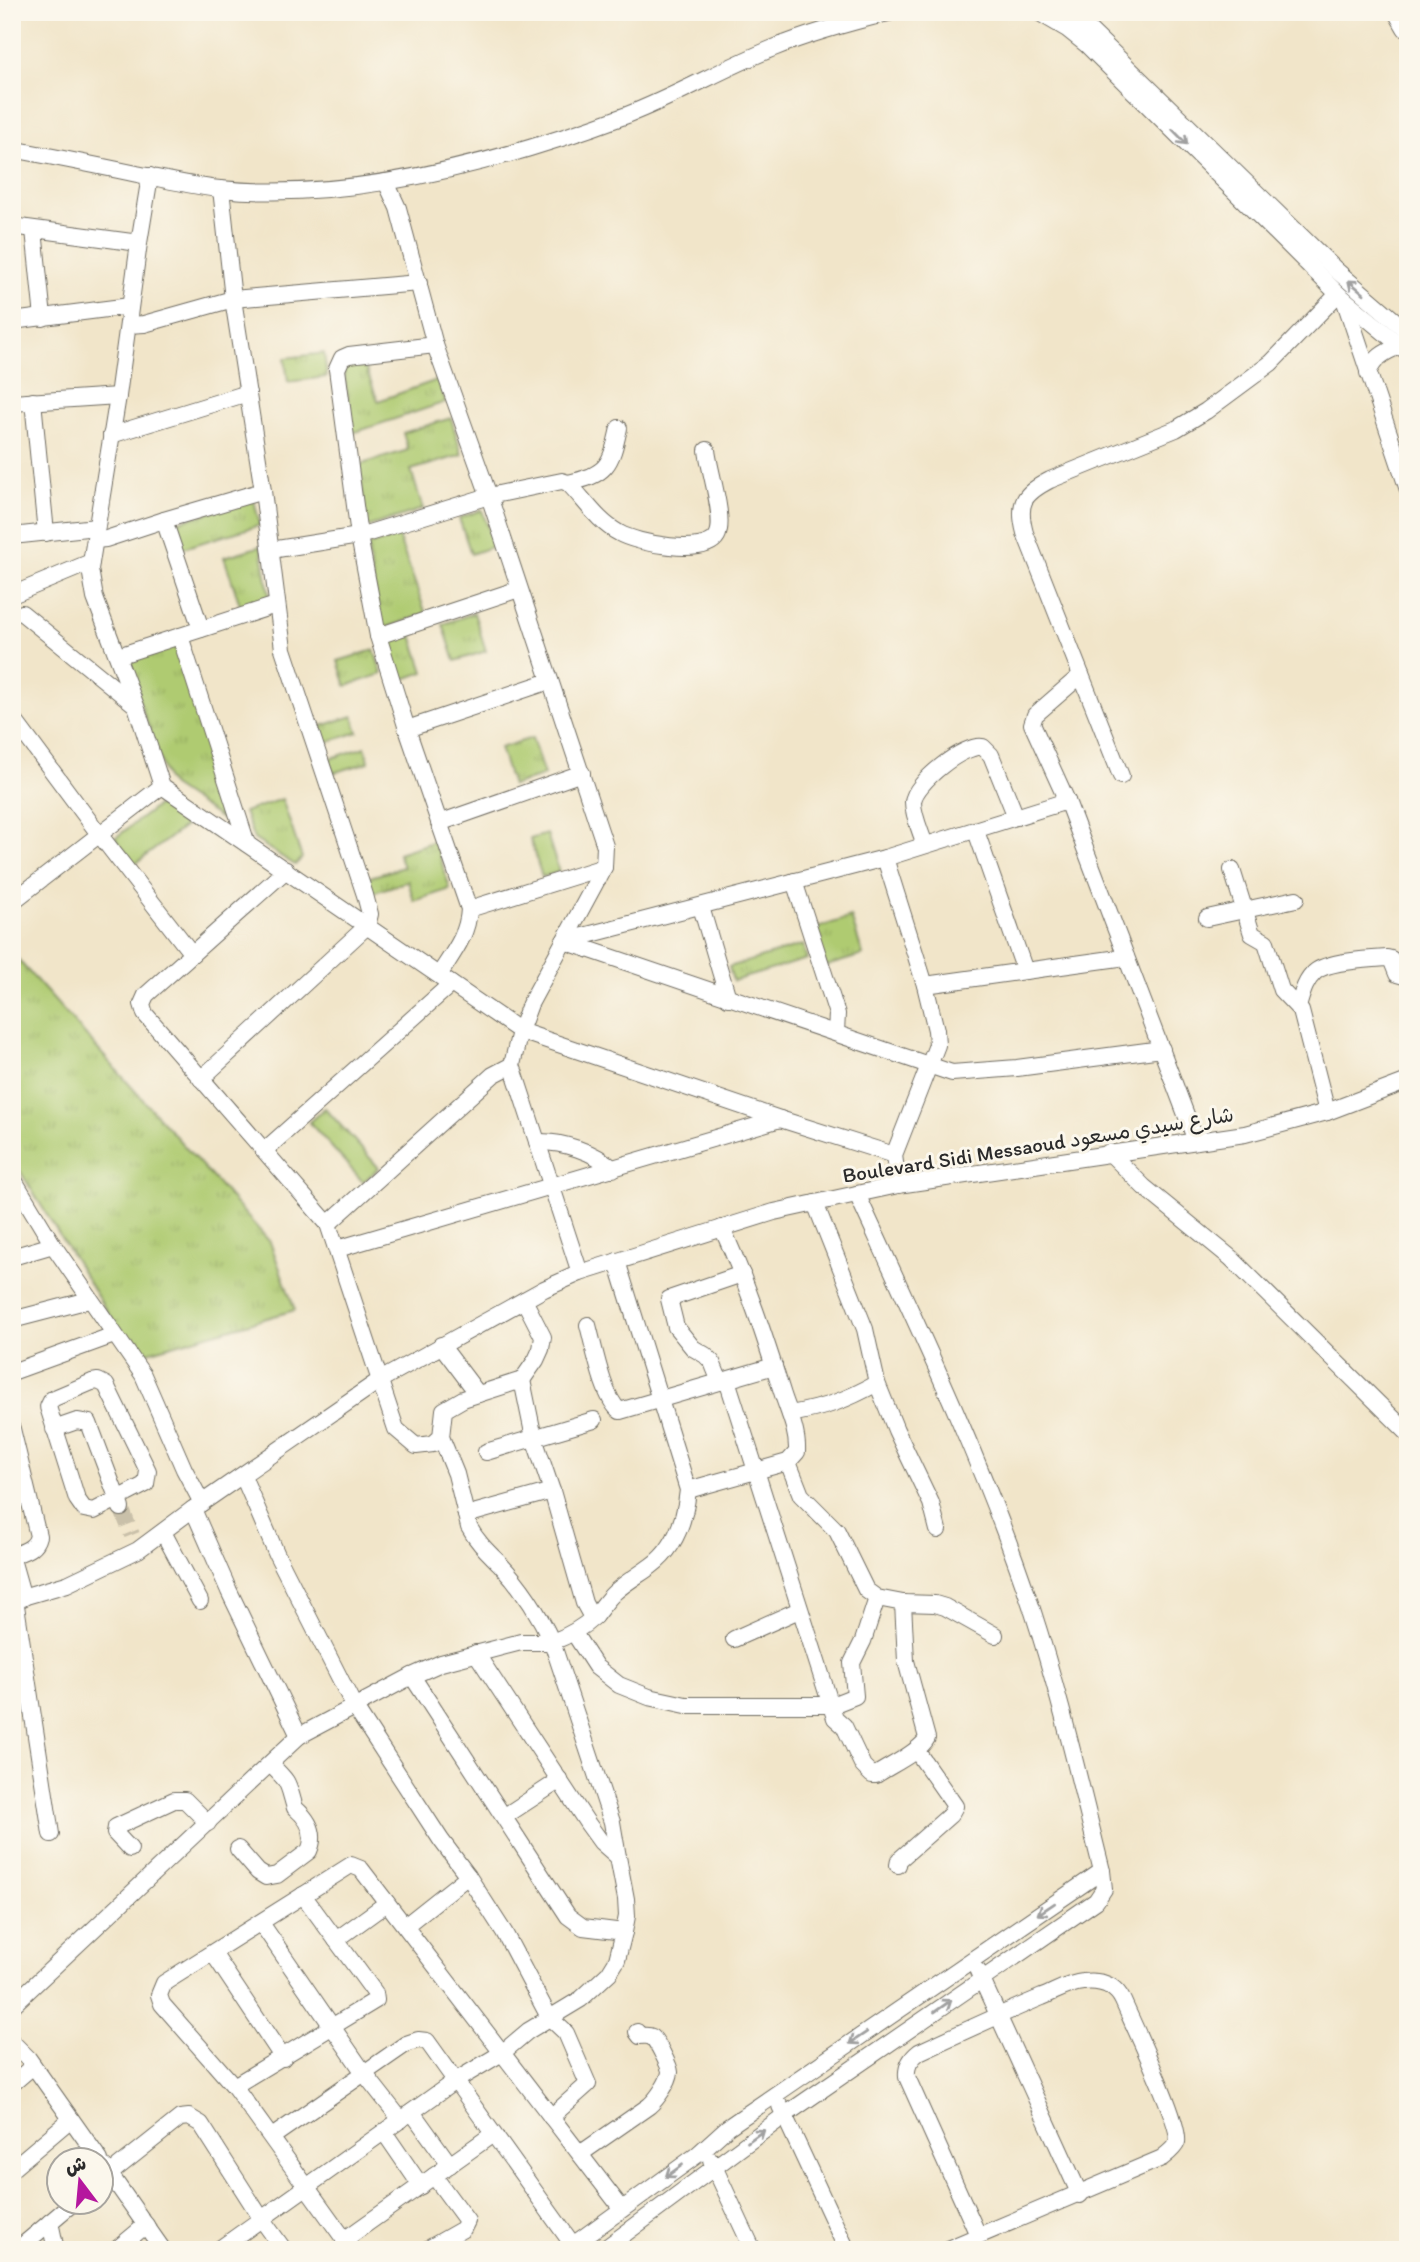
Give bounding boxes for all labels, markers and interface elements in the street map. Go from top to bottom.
one-way arrow [1172,129,1189,146]
one-way arrow [1347,279,1365,295]
street label: Boulevard Sidi Messaoud شارع سيدي مسعود [841,1101,1236,1191]
one-way arrow [1037,1902,1056,1916]
one-way arrow [933,1999,952,2013]
one-way arrow [849,2031,868,2045]
one-way arrow [746,2129,765,2143]
north arrow [46,2146,116,2216]
text: ش [62,2151,89,2179]
one-way arrow [665,2164,684,2179]

